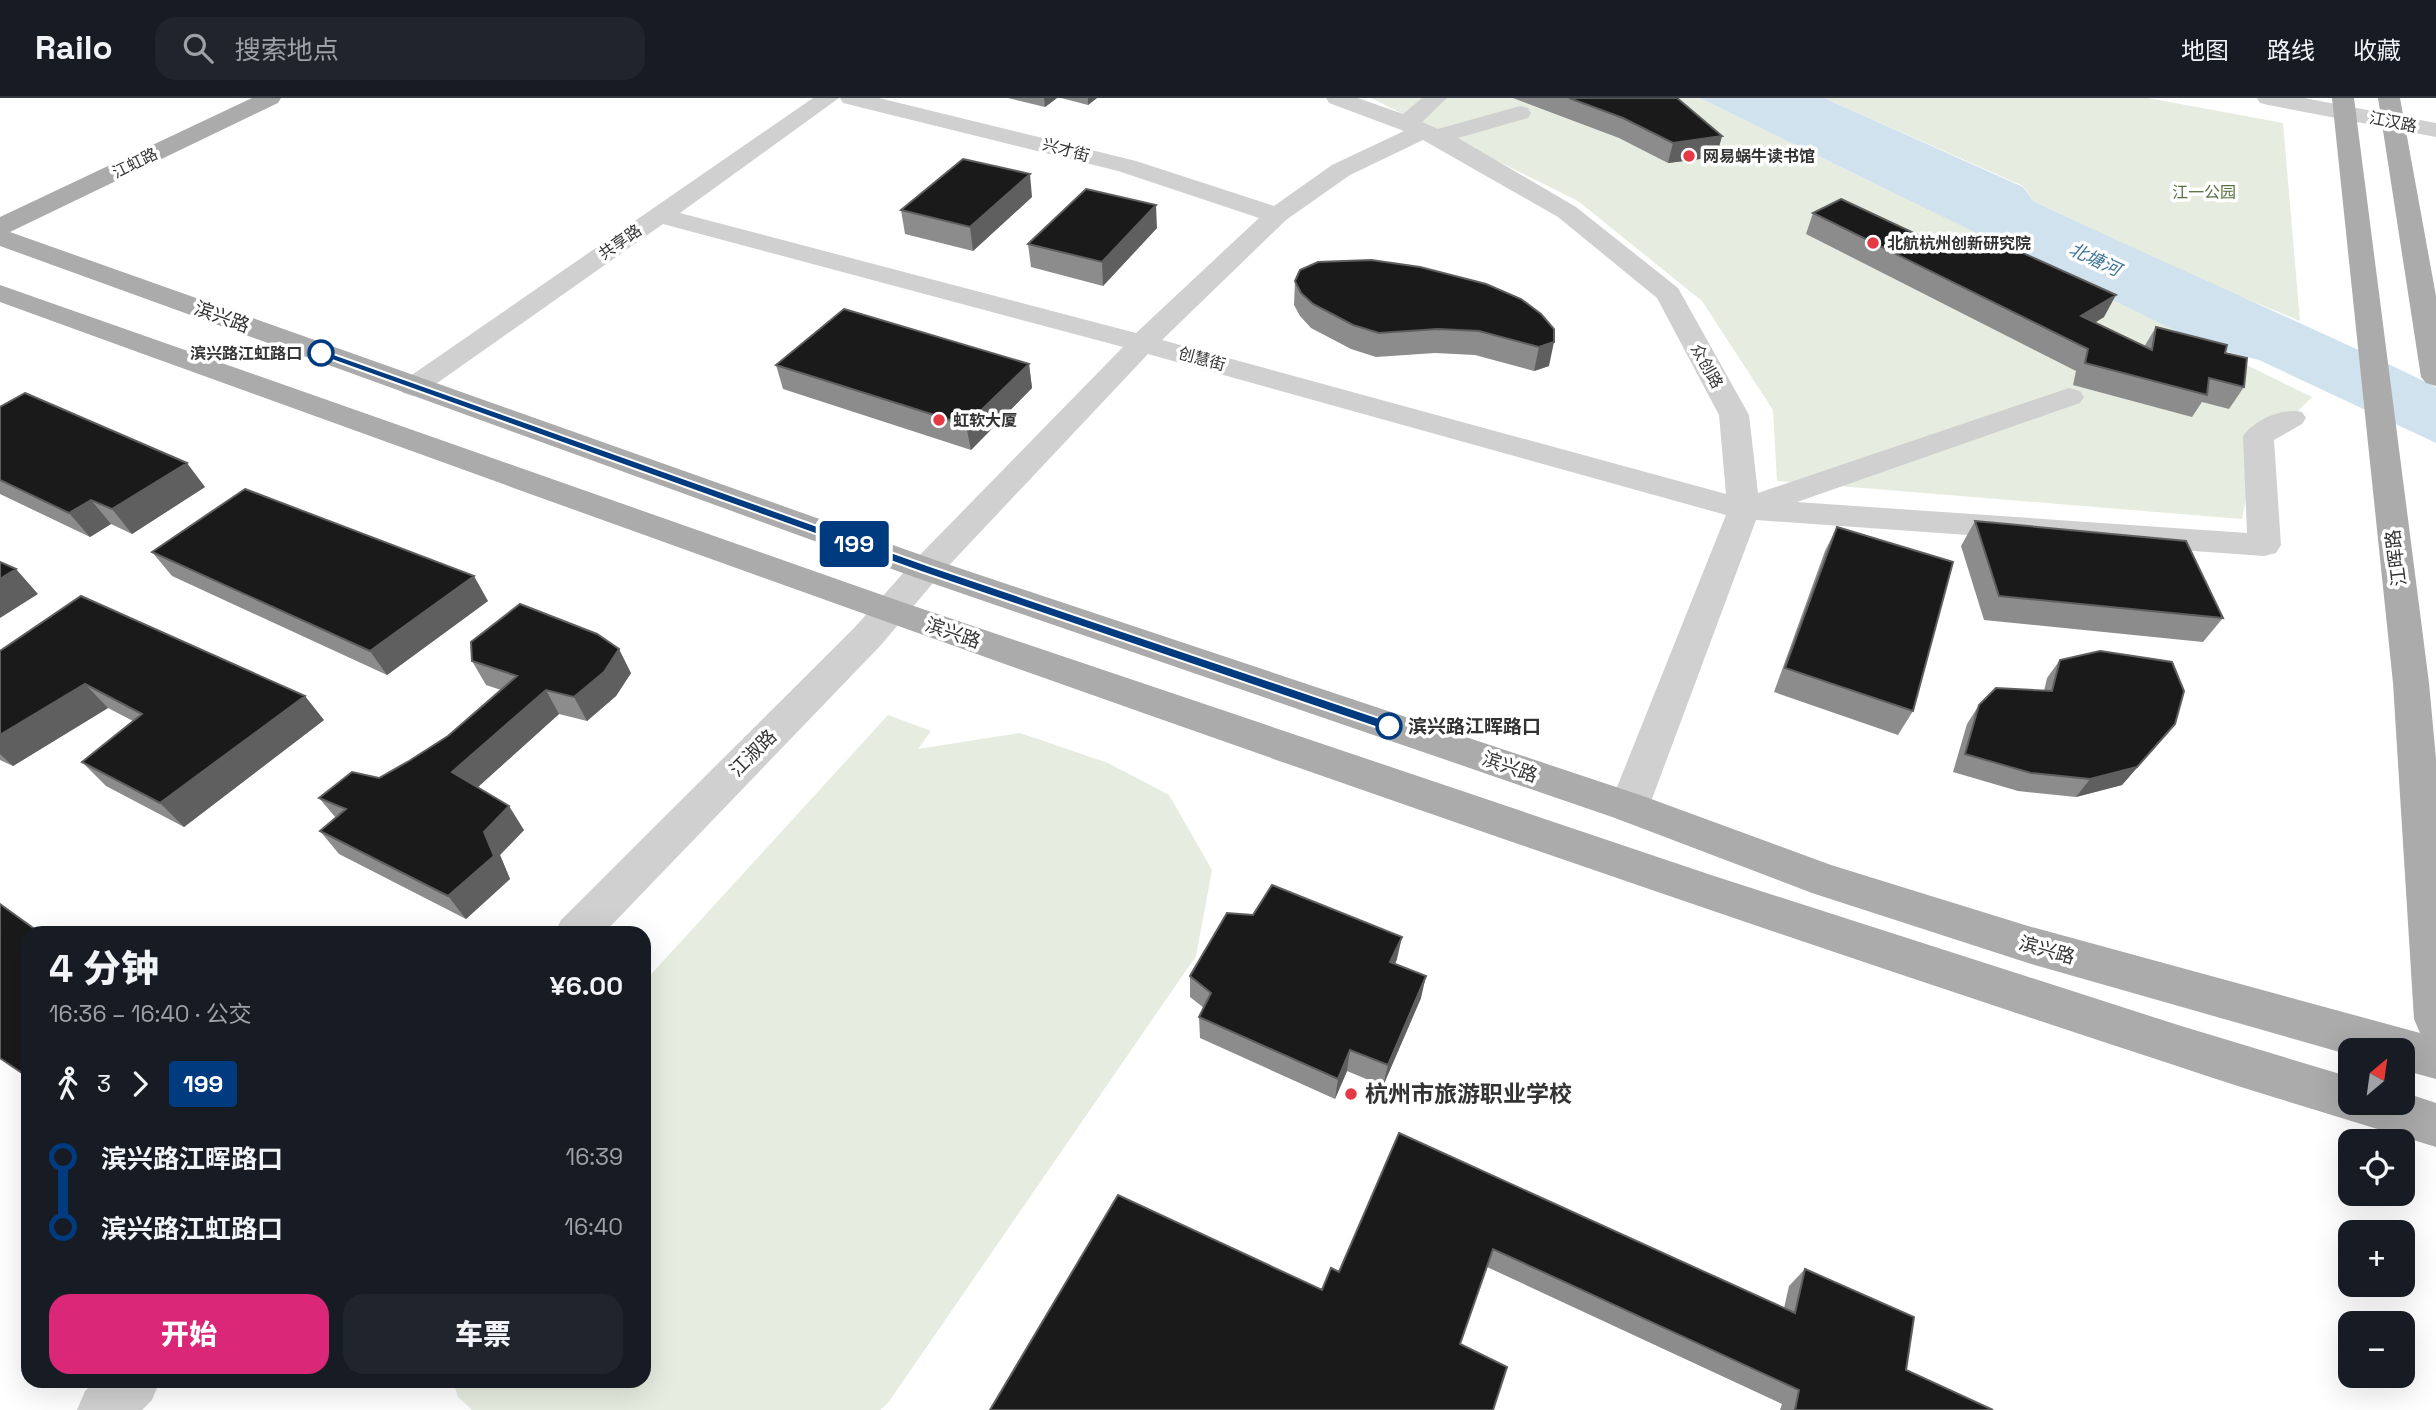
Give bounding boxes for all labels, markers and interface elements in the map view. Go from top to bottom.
search box [155,17,645,80]
text: Railo [35,27,113,69]
icon: search [179,29,217,67]
text: 搜索地点 [235,33,339,67]
text: 地图 [2181,35,2229,66]
text: 路线 [2267,35,2315,66]
text: 收藏 [2353,35,2401,66]
street label: 江汉路 [2367,107,2419,137]
street label: 兴才街 [1040,134,1092,166]
street label: 江虹路 [109,143,161,183]
place label: 网易蜗牛读书馆 [1703,146,1815,167]
marker: 网易蜗牛读书馆 [1681,148,1697,164]
park label: 江一公园 [2172,182,2236,203]
street label: 共享路 [594,220,646,264]
place label: 北航杭州创新研究院 [1887,233,2031,254]
marker: 北航杭州创新研究院 [1865,235,1881,251]
water label: 北塘河 [2066,237,2127,282]
street label: 滨兴路 [191,296,253,338]
marker: 滨兴路江虹路口 [308,340,334,366]
street label: 众创路 [1686,340,1728,392]
place label: 滨兴路江虹路口 [190,343,302,364]
street label: 创慧街 [1176,343,1228,375]
place label: 虹软大厦 [953,410,1017,431]
marker: 虹软大厦 [931,412,947,428]
line badge: 199 [814,521,894,567]
text: 199 [834,528,874,559]
street label: 江晖路 [2380,528,2412,588]
street label: 滨兴路 [922,612,984,654]
marker: 滨兴路江晖路口 [1376,713,1402,739]
place label: 滨兴路江晖路口 [1408,714,1541,739]
street label: 江淑路 [724,724,782,782]
street label: 滨兴路 [1479,746,1541,788]
street label: 滨兴路 [2016,930,2078,970]
text: 4 分钟 [49,945,159,993]
text: ¥6.00 [550,969,623,1003]
text: 16:36 – 16:40 · 公交 [49,999,252,1029]
north arrow [2338,1038,2415,1115]
map controls [2338,1038,2415,1388]
icon: walk [49,1065,87,1103]
icon: forward [121,1065,159,1103]
text: 199 [183,1068,223,1099]
text: 3 [97,1069,111,1099]
place label: 杭州市旅游职业学校 [1365,1079,1572,1109]
marker: 杭州市旅游职业学校 [1343,1086,1359,1102]
button: locate [2338,1129,2415,1206]
text: 滨兴路江晖路口 [101,1142,283,1176]
text: 16:39 [566,1142,623,1172]
text: 滨兴路江虹路口 [101,1212,283,1246]
text: 16:40 [564,1212,623,1242]
button: + [2338,1220,2415,1297]
button: 开始 [49,1294,329,1374]
button: 车票 [343,1294,623,1374]
button: − [2338,1311,2415,1388]

